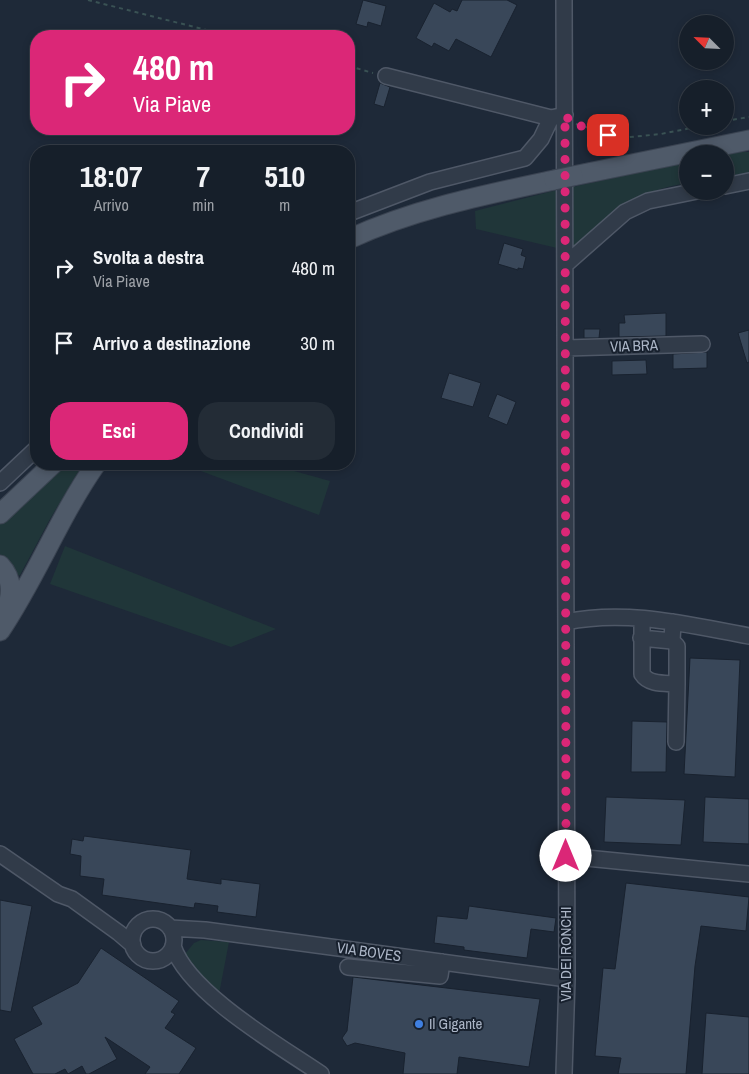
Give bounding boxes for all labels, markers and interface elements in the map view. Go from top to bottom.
north arrow [679,15,734,70]
map controls [679,15,734,200]
text: 480 m [133,44,214,91]
icon: right [50,50,115,115]
button: + [679,80,734,135]
text: Via Piave [133,89,211,119]
pin [587,114,629,156]
icon: arrive [594,121,622,149]
button: − [679,145,734,200]
text: 18:07 [80,156,143,196]
text: 7 [197,156,210,196]
text: 510 [264,156,305,196]
text: Arrivo [94,194,129,216]
text: min [192,194,214,216]
text: m [279,194,290,216]
text: Svolta a destra [93,244,204,270]
icon: right [50,254,78,282]
text: 480 m [292,255,335,281]
text: Via Piave [93,270,150,292]
icon: arrive [50,329,78,357]
text: Arrivo a destinazione [93,330,251,356]
text: 30 m [300,330,335,356]
street label: VIA BRA [610,334,659,357]
button: Esci [50,402,188,460]
button: Condividi [198,402,335,460]
position arrow [539,829,591,881]
street label: VIA DEI RONCHI [555,906,576,1002]
street label: VIA BOVES [335,937,403,966]
place label: Il Gigante [429,1013,483,1034]
marker: Il Gigante [413,1018,425,1030]

